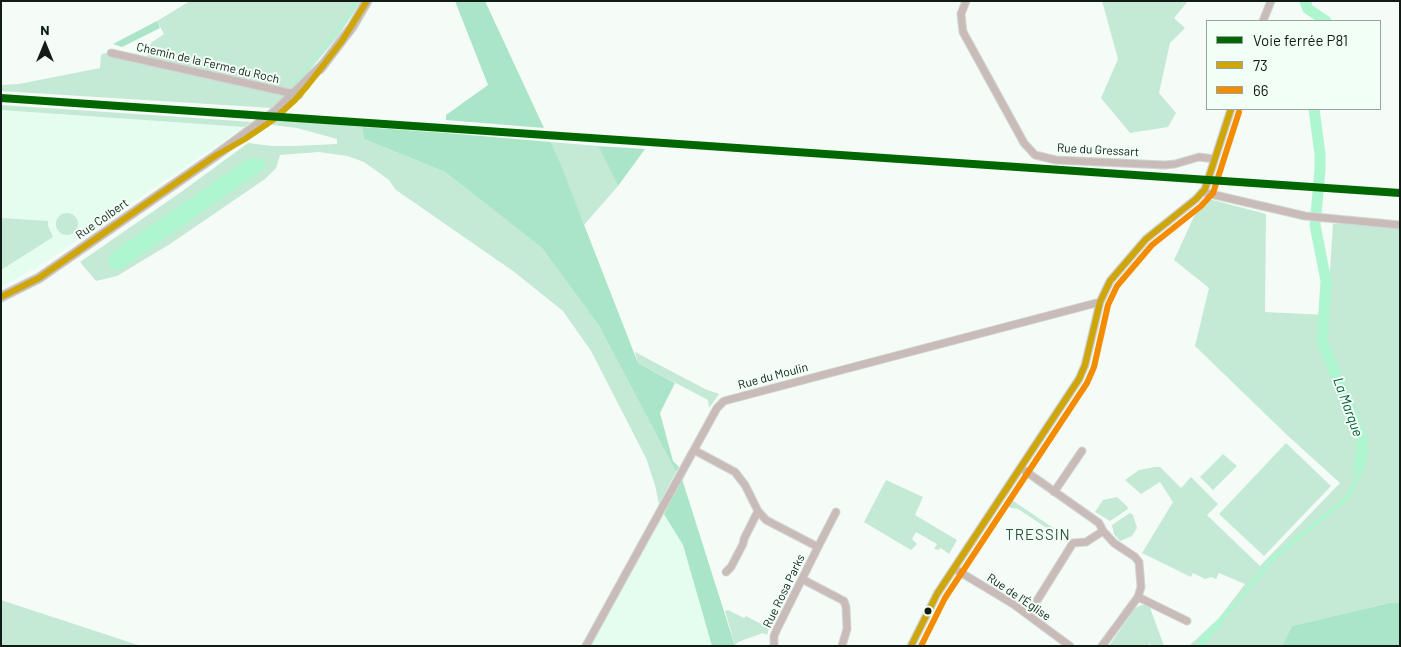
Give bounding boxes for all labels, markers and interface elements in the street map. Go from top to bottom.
north arrow [20,20,70,70]
legend [1206,20,1381,110]
text: N [40,21,50,38]
text: Voie ferrée P81 [1253,31,1348,49]
street label: Chemin de la Ferme du Roch [135,40,281,86]
text: 73 [1253,56,1268,74]
text: 66 [1253,81,1268,99]
street label: Rue du Gressart [1057,141,1139,159]
street label: Rue Colbert [73,196,131,242]
street label: Rue du Moulin [736,360,810,392]
water label: La Marque [1330,375,1366,439]
district label: TRESSIN [1004,526,1072,544]
street label: Rue Rosa Parks [760,552,808,630]
street label: Rue de l'Église [984,570,1054,624]
unlabelled marker [923,606,933,616]

